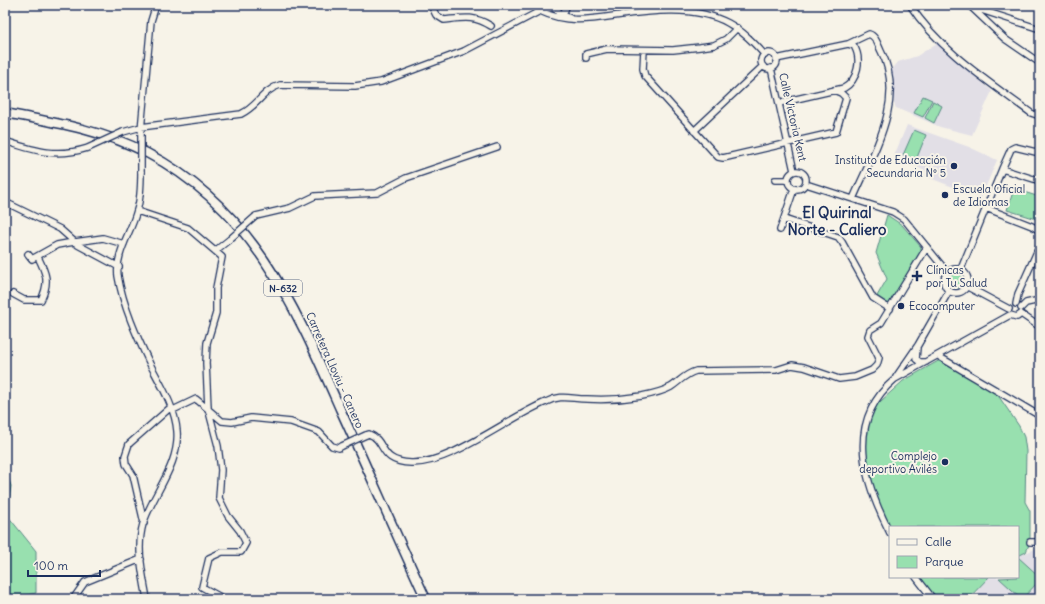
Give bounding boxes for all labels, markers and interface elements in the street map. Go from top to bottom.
street label: Calle Victoria Kent [776,72,810,163]
place label: Instituto de Educación Secundaria Nº 5 [835,153,946,180]
marker: Instituto de Educación Secundaria Nº 5 [949,161,959,171]
place label: Escuela Oficial de Idiomas [953,182,1025,209]
marker: Escuela Oficial de Idiomas [940,190,950,200]
district label: El Quirinal Norte - Caliero [788,203,887,239]
place label: Clínicas por Tu Salud [926,263,988,290]
marker: Clínicas por Tu Salud [911,270,923,282]
road number: N-632 [264,280,302,296]
place label: Ecocomputer [909,299,975,313]
marker: Ecocomputer [896,301,906,311]
street label: Carretera Lloviu - Canero [303,310,367,430]
place label: Complejo deportivo Avilés [859,449,937,476]
marker: Complejo deportivo Avilés [940,457,950,467]
legend [889,526,1019,578]
text: Calle [925,534,952,549]
scale bar [28,552,100,578]
text: Parque [925,554,964,569]
text: 100 m [34,558,68,573]

